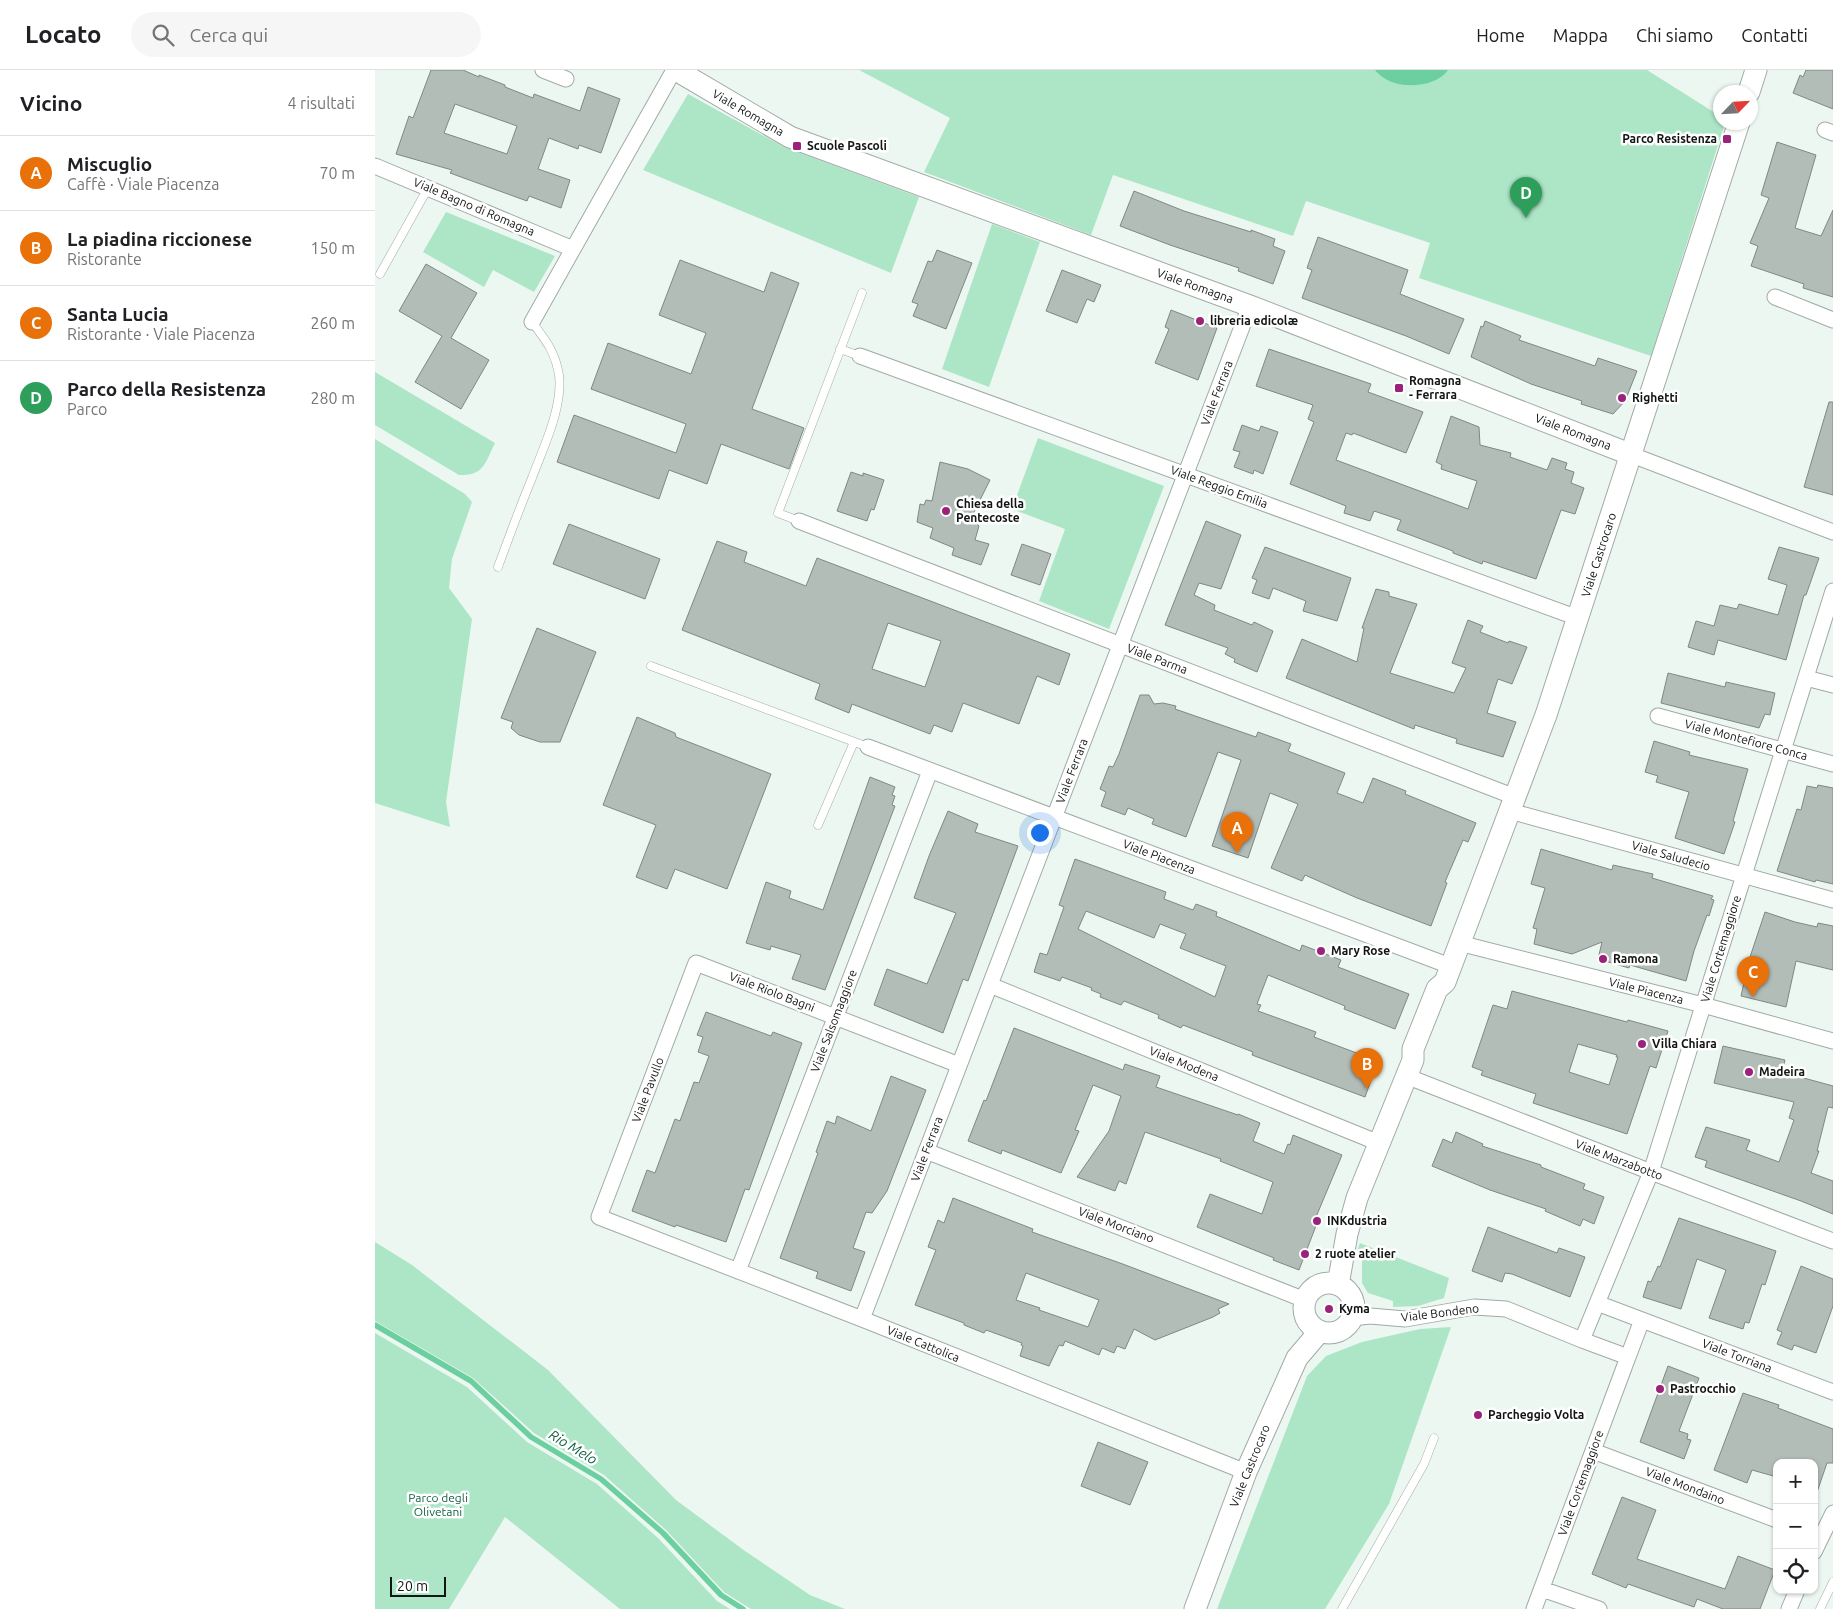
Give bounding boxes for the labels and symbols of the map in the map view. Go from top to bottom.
north arrow [1713,85,1758,130]
street label: Viale Romagna [710,87,786,138]
place label: Parco Resistenza [1622,132,1717,145]
marker: Parco Resistenza [1721,133,1733,145]
place label: Scuole Pascoli [807,139,887,152]
marker: Scuole Pascoli [791,140,803,152]
street label: Viale Bagno di Romagna [412,175,537,238]
pin: D [1510,177,1542,218]
street label: Viale Romagna [1155,266,1235,305]
place label: libreria edicolæ [1210,314,1298,327]
marker: libreria edicolæ [1194,315,1206,327]
street label: Viale Ferrara [1198,359,1235,427]
place label: Romagna - Ferrara [1409,374,1461,401]
marker: Romagna - Ferrara [1393,382,1405,394]
place label: Righetti [1632,391,1678,404]
marker: Righetti [1616,392,1628,404]
street label: Viale Romagna [1533,411,1613,452]
street label: Viale Reggio Emilia [1169,463,1270,510]
place label: Chiesa della Pentecoste [956,497,1024,524]
marker: Chiesa della Pentecoste [940,505,952,517]
street label: Viale Castrocaro [1579,511,1618,599]
street label: Viale Parma [1125,641,1189,676]
street label: Viale Montefiore Conca [1683,717,1809,762]
street label: Viale Ferrara [1053,737,1090,805]
pin: A [1221,812,1253,853]
your location [1027,820,1053,846]
street label: Viale Piacenza [1121,837,1197,876]
street label: Viale Saludecio [1630,838,1712,873]
street label: Viale Cortemaggiore [1698,894,1743,1004]
place label: Mary Rose [1331,944,1390,957]
marker: Mary Rose [1315,945,1327,957]
place label: Ramona [1613,952,1658,965]
marker: Ramona [1597,953,1609,965]
pin: C [1737,956,1769,997]
street label: Viale Salsomaggiore [808,968,859,1074]
street label: Viale Riolo Bagni [728,969,817,1014]
street label: Viale Piacenza [1607,975,1685,1006]
place label: Villa Chiara [1652,1037,1717,1050]
marker: Villa Chiara [1636,1038,1648,1050]
street label: Viale Modena [1148,1044,1221,1083]
pin: B [1351,1048,1383,1089]
street label: Viale Pavullo [629,1055,666,1124]
place label: Madeira [1759,1065,1805,1078]
marker: Madeira [1743,1066,1755,1078]
street label: Viale Ferrara [908,1115,945,1183]
street label: Viale Marzabotto [1573,1137,1665,1182]
street label: Viale Morciano [1076,1204,1156,1245]
place label: INKdustria [1327,1214,1387,1227]
marker: INKdustria [1311,1215,1323,1227]
place label: 2 ruote atelier [1315,1247,1396,1260]
marker: 2 ruote atelier [1299,1248,1311,1260]
street label: Viale Bondeno [1400,1301,1480,1324]
place label: Kyma [1339,1302,1370,1315]
marker: Kyma [1323,1303,1335,1315]
street label: Viale Cattolica [885,1323,961,1364]
street label: Viale Torriana [1700,1336,1774,1375]
place label: Pastrocchio [1670,1382,1736,1395]
marker: Pastrocchio [1654,1383,1666,1395]
place label: Parcheggio Volta [1488,1408,1584,1421]
marker: Parcheggio Volta [1472,1409,1484,1421]
street label: Viale Castrocaro [1227,1423,1272,1509]
water label: Rio Melo [546,1426,600,1468]
street label: Viale Cortemaggiore [1555,1428,1606,1537]
street label: Viale Mondaino [1644,1464,1727,1507]
park label: Parco degli Olivetani [408,1491,468,1518]
scale bar [390,1574,446,1597]

